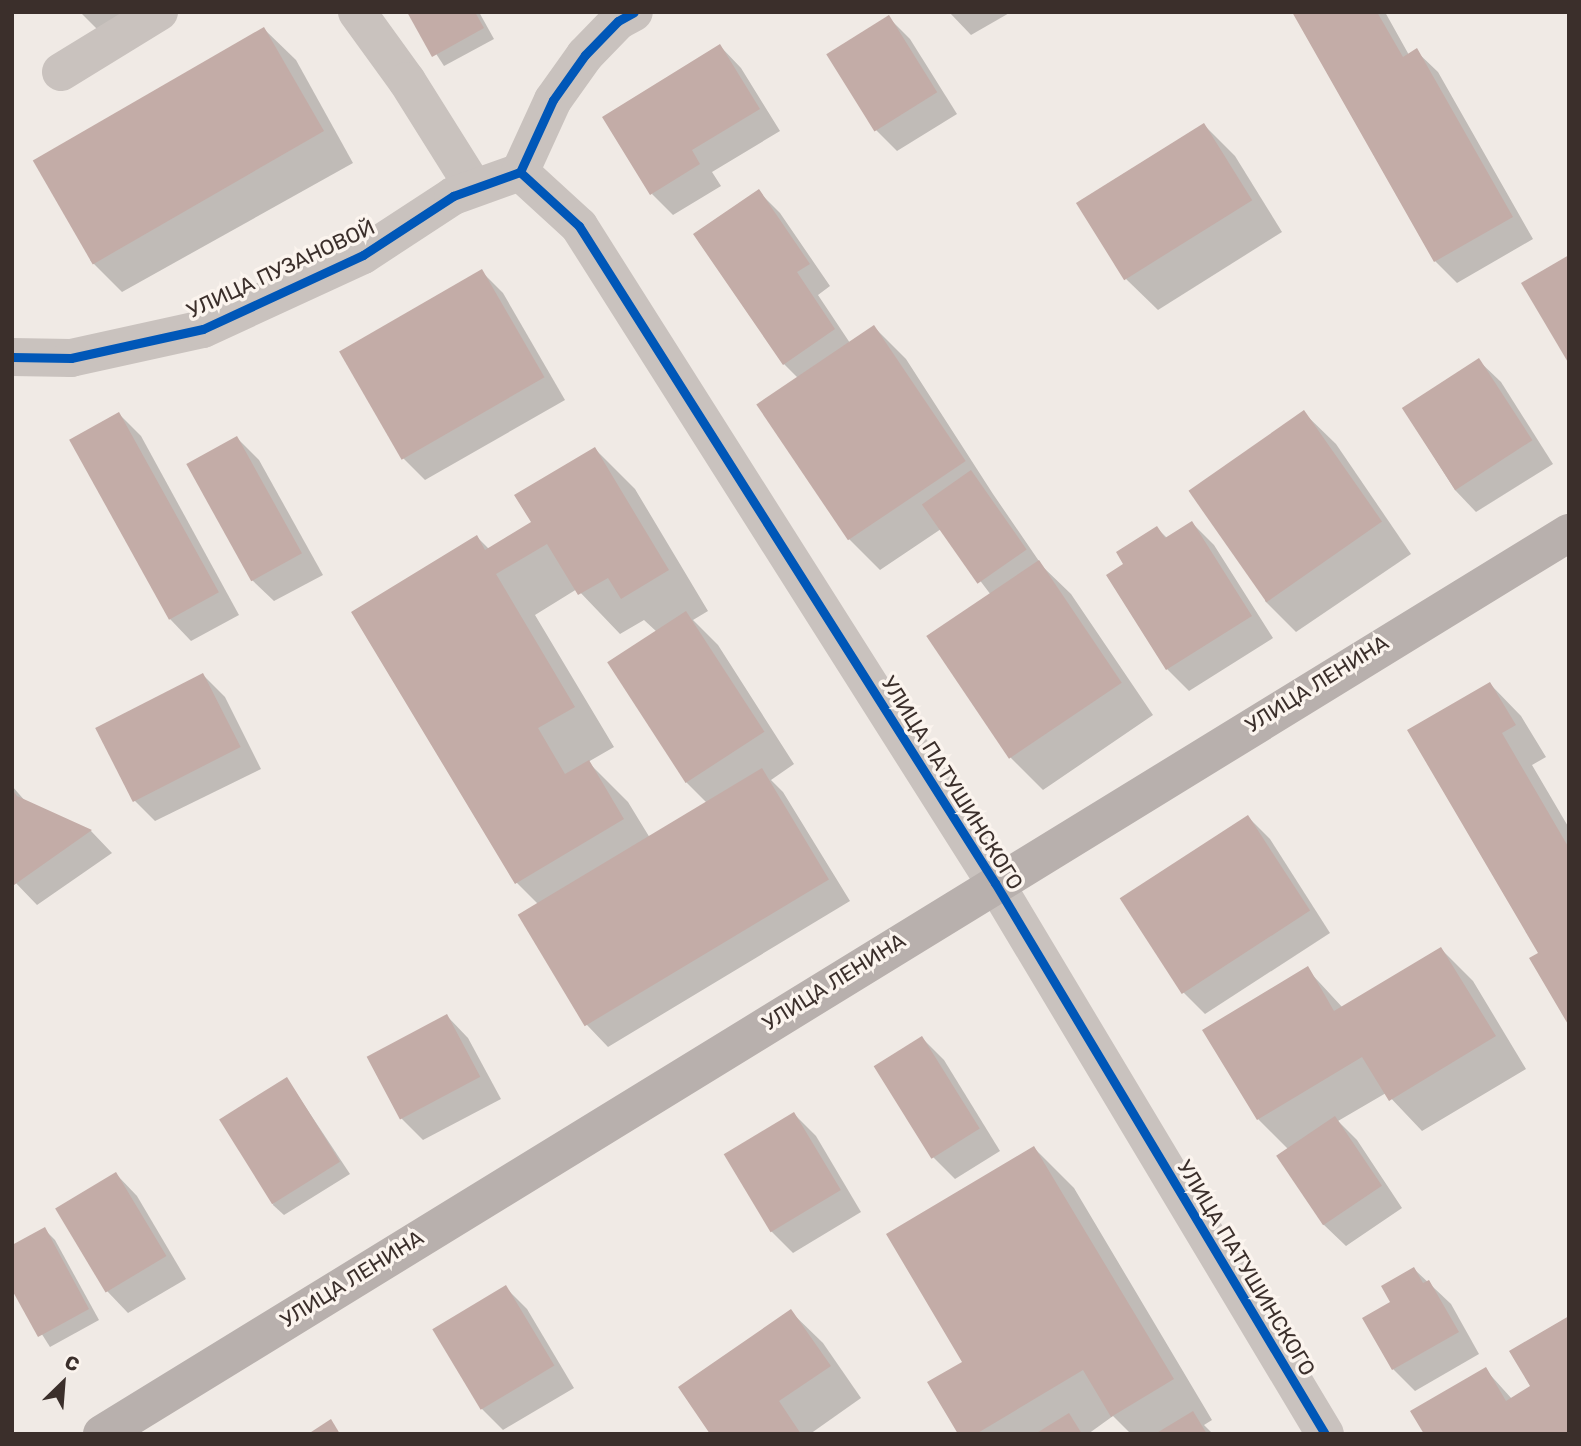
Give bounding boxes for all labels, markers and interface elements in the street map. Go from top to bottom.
street label: УЛИЦА ПУЗАНОВОЙ [183,214,379,324]
street label: УЛИЦА ЛЕНИНА [1241,630,1393,738]
street label: УЛИЦА ПАТУШИНСКОГО [876,672,1028,894]
street label: УЛИЦА ЛЕНИНА [758,928,910,1036]
street label: УЛИЦА ПАТУШИНСКОГО [1172,1156,1320,1380]
street label: УЛИЦА ЛЕНИНА [276,1225,428,1333]
north arrow [28,1348,98,1418]
text: С [61,1350,83,1377]

